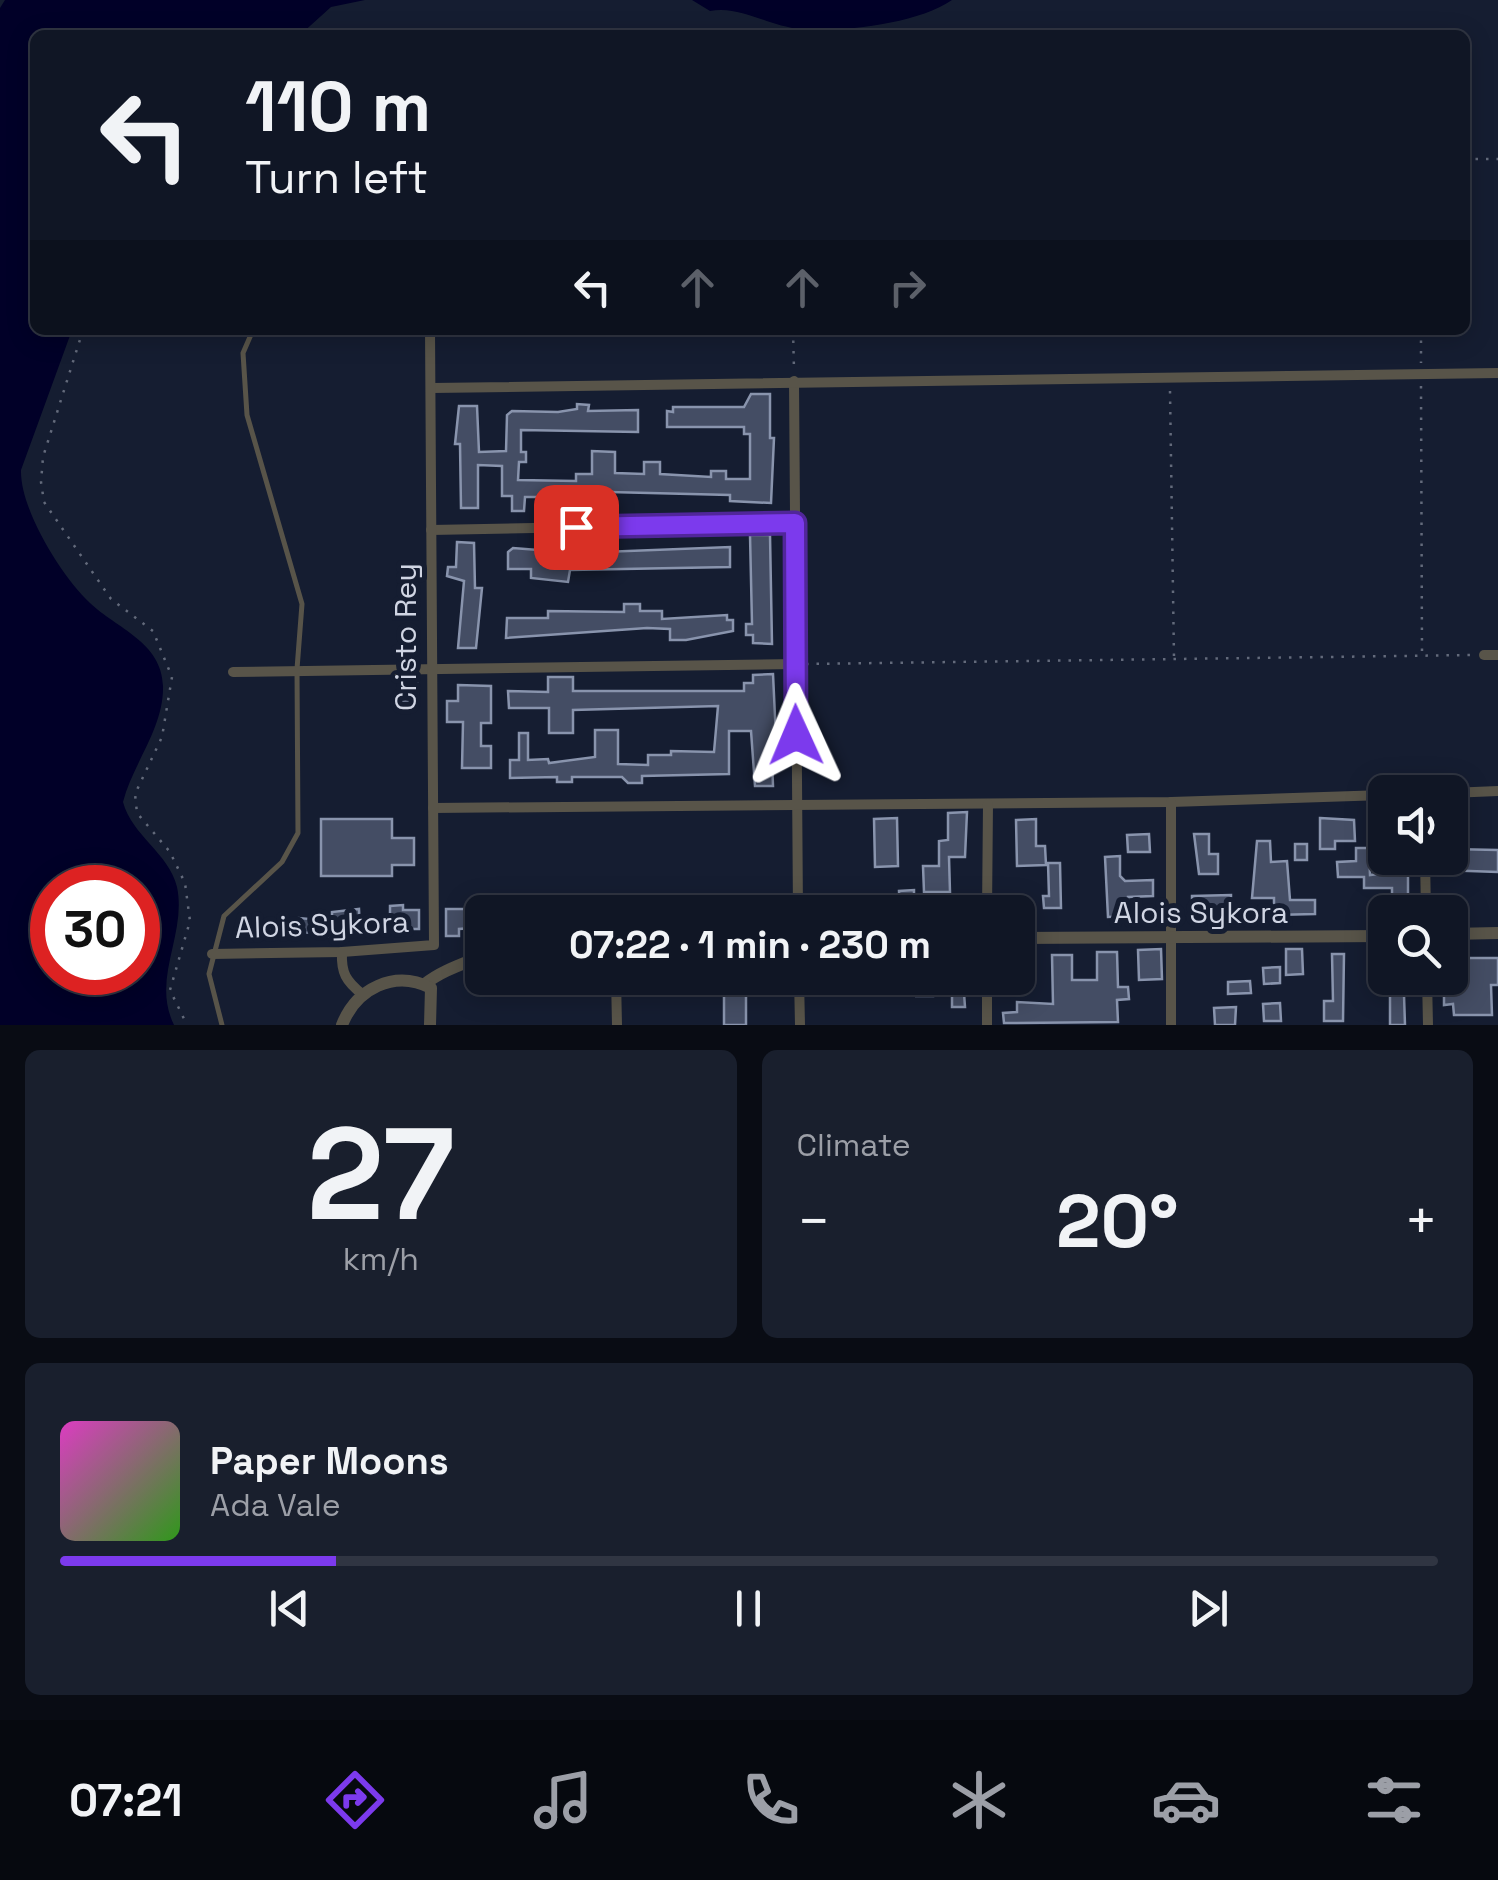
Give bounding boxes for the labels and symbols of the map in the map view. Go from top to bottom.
pin [534,485,619,570]
street label: Cristo Rey [386,563,425,711]
position arrow [744,683,848,787]
speed limit sign: 30 [30,865,160,995]
street label: Alois Sykora [1114,893,1288,932]
street label: Alois Sykora [234,902,410,947]

